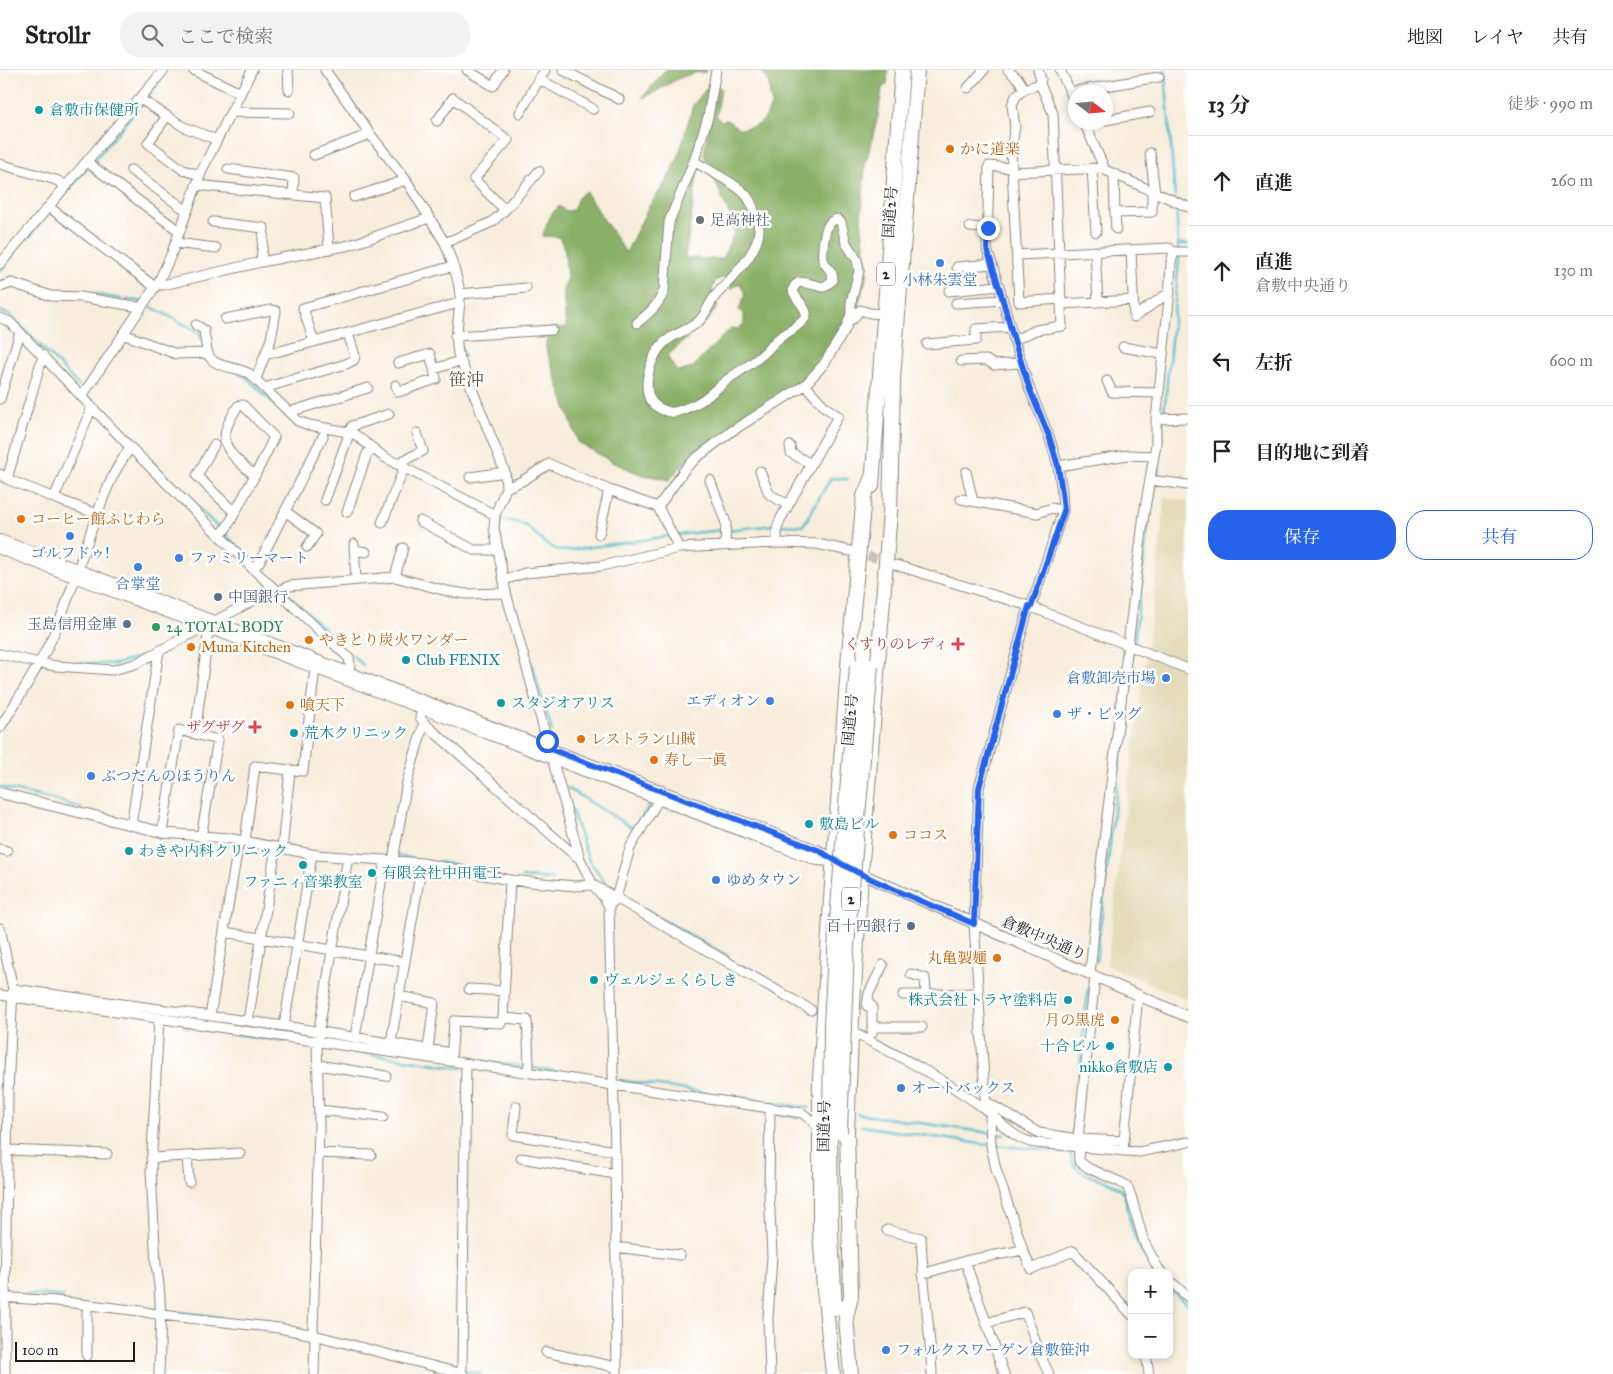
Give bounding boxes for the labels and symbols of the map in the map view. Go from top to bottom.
north arrow [1068,85,1113,130]
place label: 倉敷市保健所 [49,101,139,119]
marker: 倉敷市保健所 [33,104,45,116]
place label: かに道楽 [960,140,1020,158]
marker: かに道楽 [944,143,956,155]
street label: 国道2号 [879,185,901,239]
place label: 足高神社 [710,211,770,229]
marker: 足高神社 [694,214,706,226]
route end [977,217,1000,240]
marker: 小林朱雲堂 [934,257,946,269]
road number: 2 [877,262,895,285]
place label: 小林朱雲堂 [902,271,978,289]
district label: 笹沖 [448,369,484,391]
place label: コーヒー館ふじわら [31,510,165,528]
marker: コーヒー館ふじわら [15,513,27,525]
marker: ゴルフドゥ! [64,530,76,542]
place label: ゴルフドゥ! [31,544,109,562]
place label: ファミリーマート [189,549,309,567]
marker: ファミリーマート [173,552,185,564]
marker: 合掌堂 [132,561,144,573]
place label: 合掌堂 [115,575,161,593]
place label: 中国銀行 [228,588,288,606]
marker: 中国銀行 [212,591,224,603]
place label: 玉島信用金庫 [27,615,117,633]
marker: 玉島信用金庫 [121,618,133,630]
place label: 24 TOTAL BODY [166,618,284,636]
marker: 24 TOTAL BODY [150,621,162,633]
place label: やきとり炭火ワンダー [319,631,468,649]
marker: やきとり炭火ワンダー [303,634,315,646]
place label: くすりのレディ [844,635,948,653]
place label: Muna Kitchen [201,638,291,656]
marker: くすりのレディ [952,638,964,650]
marker: Muna Kitchen [185,641,197,653]
place label: Club FENIX [416,651,500,669]
marker: Club FENIX [400,654,412,666]
place label: 倉敷卸売市場 [1066,669,1156,687]
marker: 倉敷卸売市場 [1160,672,1172,684]
place label: エディオン [686,692,760,710]
street label: 国道2号 [839,693,861,747]
place label: スタジオアリス [511,694,615,712]
marker: エディオン [764,695,776,707]
place label: 喰天下 [300,696,345,714]
marker: スタジオアリス [495,697,507,709]
marker: 喰天下 [284,699,296,711]
place label: ザ・ビッグ [1067,705,1141,723]
marker: ザ・ビッグ [1051,708,1063,720]
place label: ザグザグ [186,718,245,736]
marker: ザグザグ [249,721,261,733]
place label: 荒木クリニック [304,724,408,742]
marker: 荒木クリニック [288,727,300,739]
route start [536,730,559,753]
place label: レストラン山賊 [591,730,696,748]
marker: レストラン山賊 [575,733,587,745]
place label: 寿し 一眞 [664,751,727,769]
marker: 寿し 一眞 [648,754,660,766]
place label: ぶつだんのほうりん [101,767,236,785]
marker: ぶつだんのほうりん [85,770,97,782]
place label: 敷島ビル [819,815,879,833]
marker: 敷島ビル [803,818,815,830]
place label: ココス [903,826,948,844]
marker: ココス [887,829,899,841]
place label: わきや内科クリニック [139,842,288,860]
marker: わきや内科クリニック [123,845,135,857]
marker: ファニィ音楽教室 [297,859,309,871]
place label: 有限会社中田電工 [382,864,502,882]
marker: 有限会社中田電工 [366,867,378,879]
place label: ゆめタウン [726,871,801,889]
place label: ファニィ音楽教室 [243,873,363,891]
marker: ゆめタウン [710,874,722,886]
road number: 2 [842,888,860,911]
street label: 倉敷中央通り [999,912,1089,964]
place label: 百十四銀行 [826,917,901,935]
marker: 百十四銀行 [905,920,917,932]
place label: 丸亀製麺 [927,949,987,967]
marker: 丸亀製麺 [991,952,1003,964]
place label: ヴェルジェくらしき [604,971,738,989]
marker: ヴェルジェくらしき [588,974,600,986]
place label: 株式会社トラヤ塗料店 [908,991,1058,1009]
marker: 株式会社トラヤ塗料店 [1062,994,1074,1006]
place label: 月の黒虎 [1045,1011,1105,1029]
marker: 月の黒虎 [1109,1014,1121,1026]
place label: 十合ビル [1040,1037,1100,1055]
marker: 十合ビル [1104,1040,1116,1052]
place label: nikko倉敷店 [1079,1058,1158,1076]
marker: nikko倉敷店 [1162,1061,1174,1073]
place label: オートバックス [911,1079,1016,1097]
marker: オートバックス [895,1082,907,1094]
street label: 国道2号 [815,1100,833,1152]
scale bar [15,1339,135,1362]
place label: フォルクスワーゲン倉敷笹沖 [896,1341,1090,1359]
marker: フォルクスワーゲン倉敷笹沖 [880,1344,892,1356]

